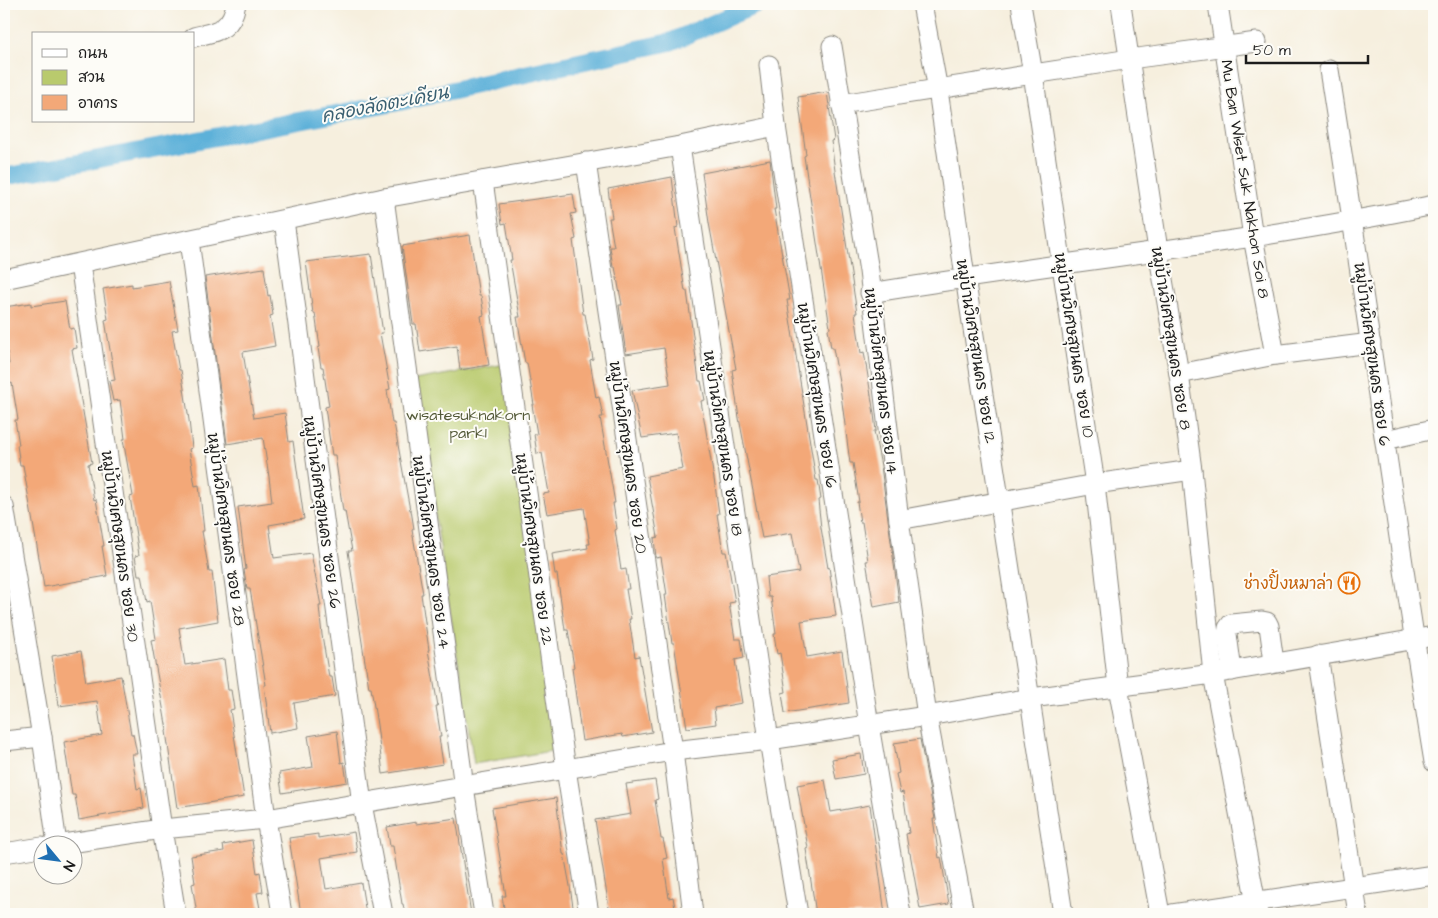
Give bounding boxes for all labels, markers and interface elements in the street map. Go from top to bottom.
legend [32,32,195,122]
scale bar [1246,32,1368,64]
text: 50 m [1253,40,1291,61]
text: ถนน [78,43,107,64]
street label: Mu Ban Wiset Suk Nakhon Soi 8 [1215,58,1275,300]
text: สวน [78,67,105,88]
water label: คลองลัดตะเคียน [320,80,452,129]
text: อาคาร [78,93,118,114]
street label: หมู่บ้านวิเศษสุขนคร ซอย 8 [1145,245,1197,432]
street label: หมู่บ้านวิเศษสุขนคร ซอย 10 [1048,251,1101,439]
street label: หมู่บ้านวิเศษสุขนคร ซอย 12 [950,257,1002,445]
street label: หมู่บ้านวิเศษสุขนคร ซอย 6 [1347,261,1397,447]
street label: หมู่บ้านวิเศษสุขนคร ซอย 14 [858,286,904,476]
street label: หมู่บ้านวิเศษสุขนคร ซอย 16 [791,301,843,489]
street label: หมู่บ้านวิเศษสุขนคร ซอย 18 [696,349,750,538]
street label: หมู่บ้านวิเศษสุขนคร ซอย 20 [603,359,653,555]
park label: wisatesuknakorn park1 [406,404,530,444]
street label: หมู่บ้านวิเศษสุขนคร ซอย 26 [297,414,347,610]
street label: หมู่บ้านวิเศษสุขนคร ซอย 28 [201,431,251,627]
street label: หมู่บ้านวิเศษสุขนคร ซอย 30 [95,449,145,644]
street label: หมู่บ้านวิเศษสุขนคร ซอย 22 [509,452,559,647]
street label: หมู่บ้านวิเศษสุขนคร ซอย 24 [406,454,456,650]
place label: ช่างปิ้งหมาล่า [1244,569,1333,595]
restaurant icon: ช่างปิ้งหมาล่า [1337,571,1361,595]
north arrow [32,836,82,886]
text: N [58,857,79,875]

